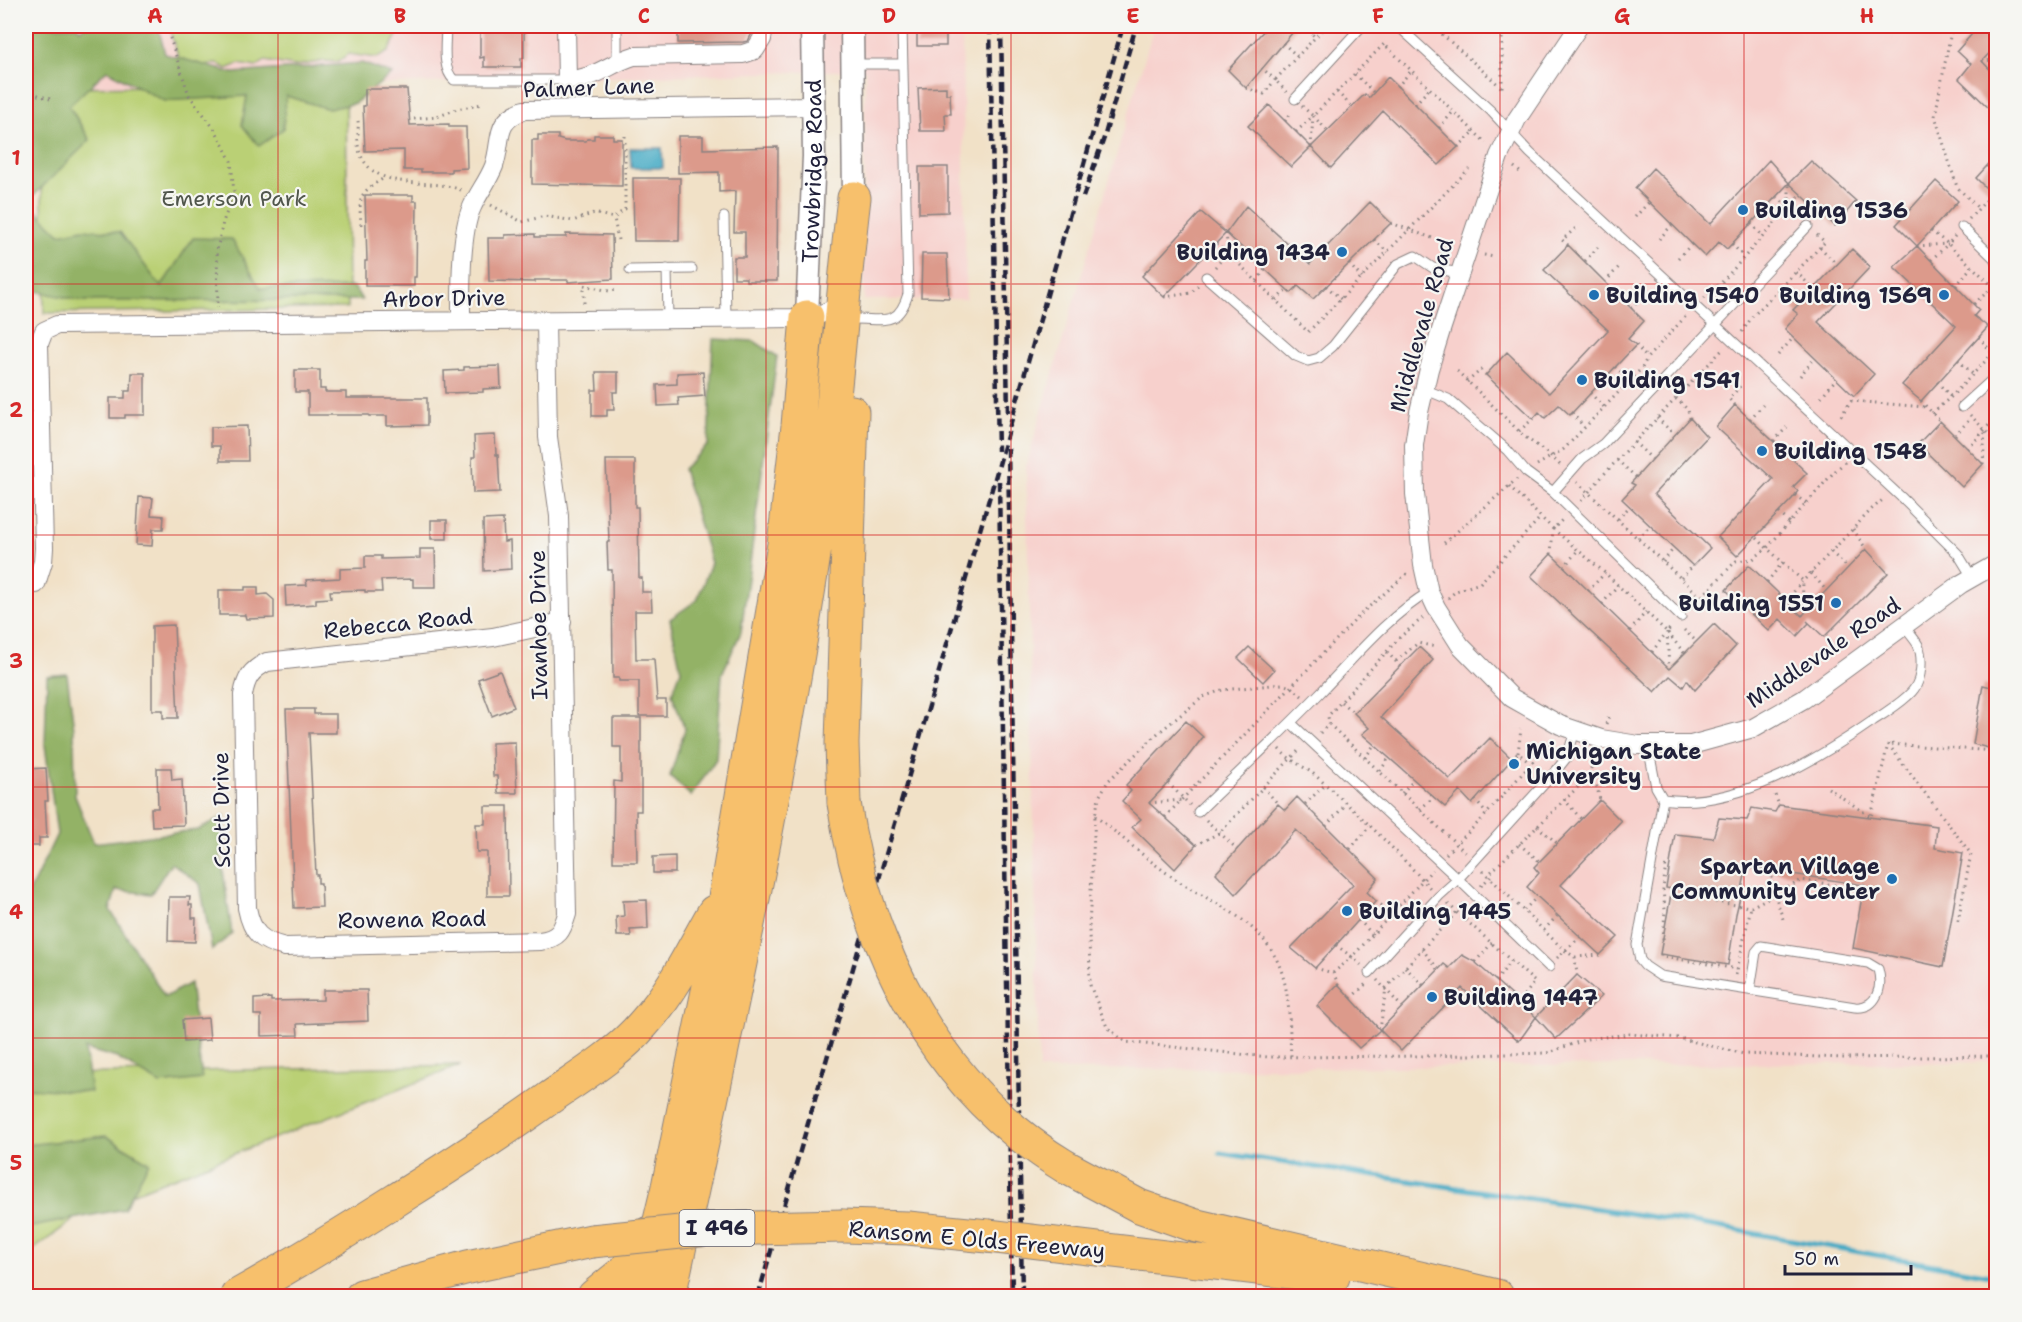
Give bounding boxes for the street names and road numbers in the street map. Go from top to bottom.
street label: Palmer Lane [523,71,655,104]
street label: Trowbridge Road [795,79,829,264]
street label: Middlevale Road [1383,235,1460,416]
street label: Arbor Drive [382,283,506,314]
street label: Ivanhoe Drive [523,550,554,700]
street label: Middlevale Road [1741,590,1906,715]
street label: Rebecca Road [322,601,474,646]
street label: Scott Drive [206,752,237,868]
street label: Rowena Road [337,904,487,935]
road number: I 496 [680,1210,754,1246]
street label: Ransom E Olds Freeway [847,1214,1107,1265]

